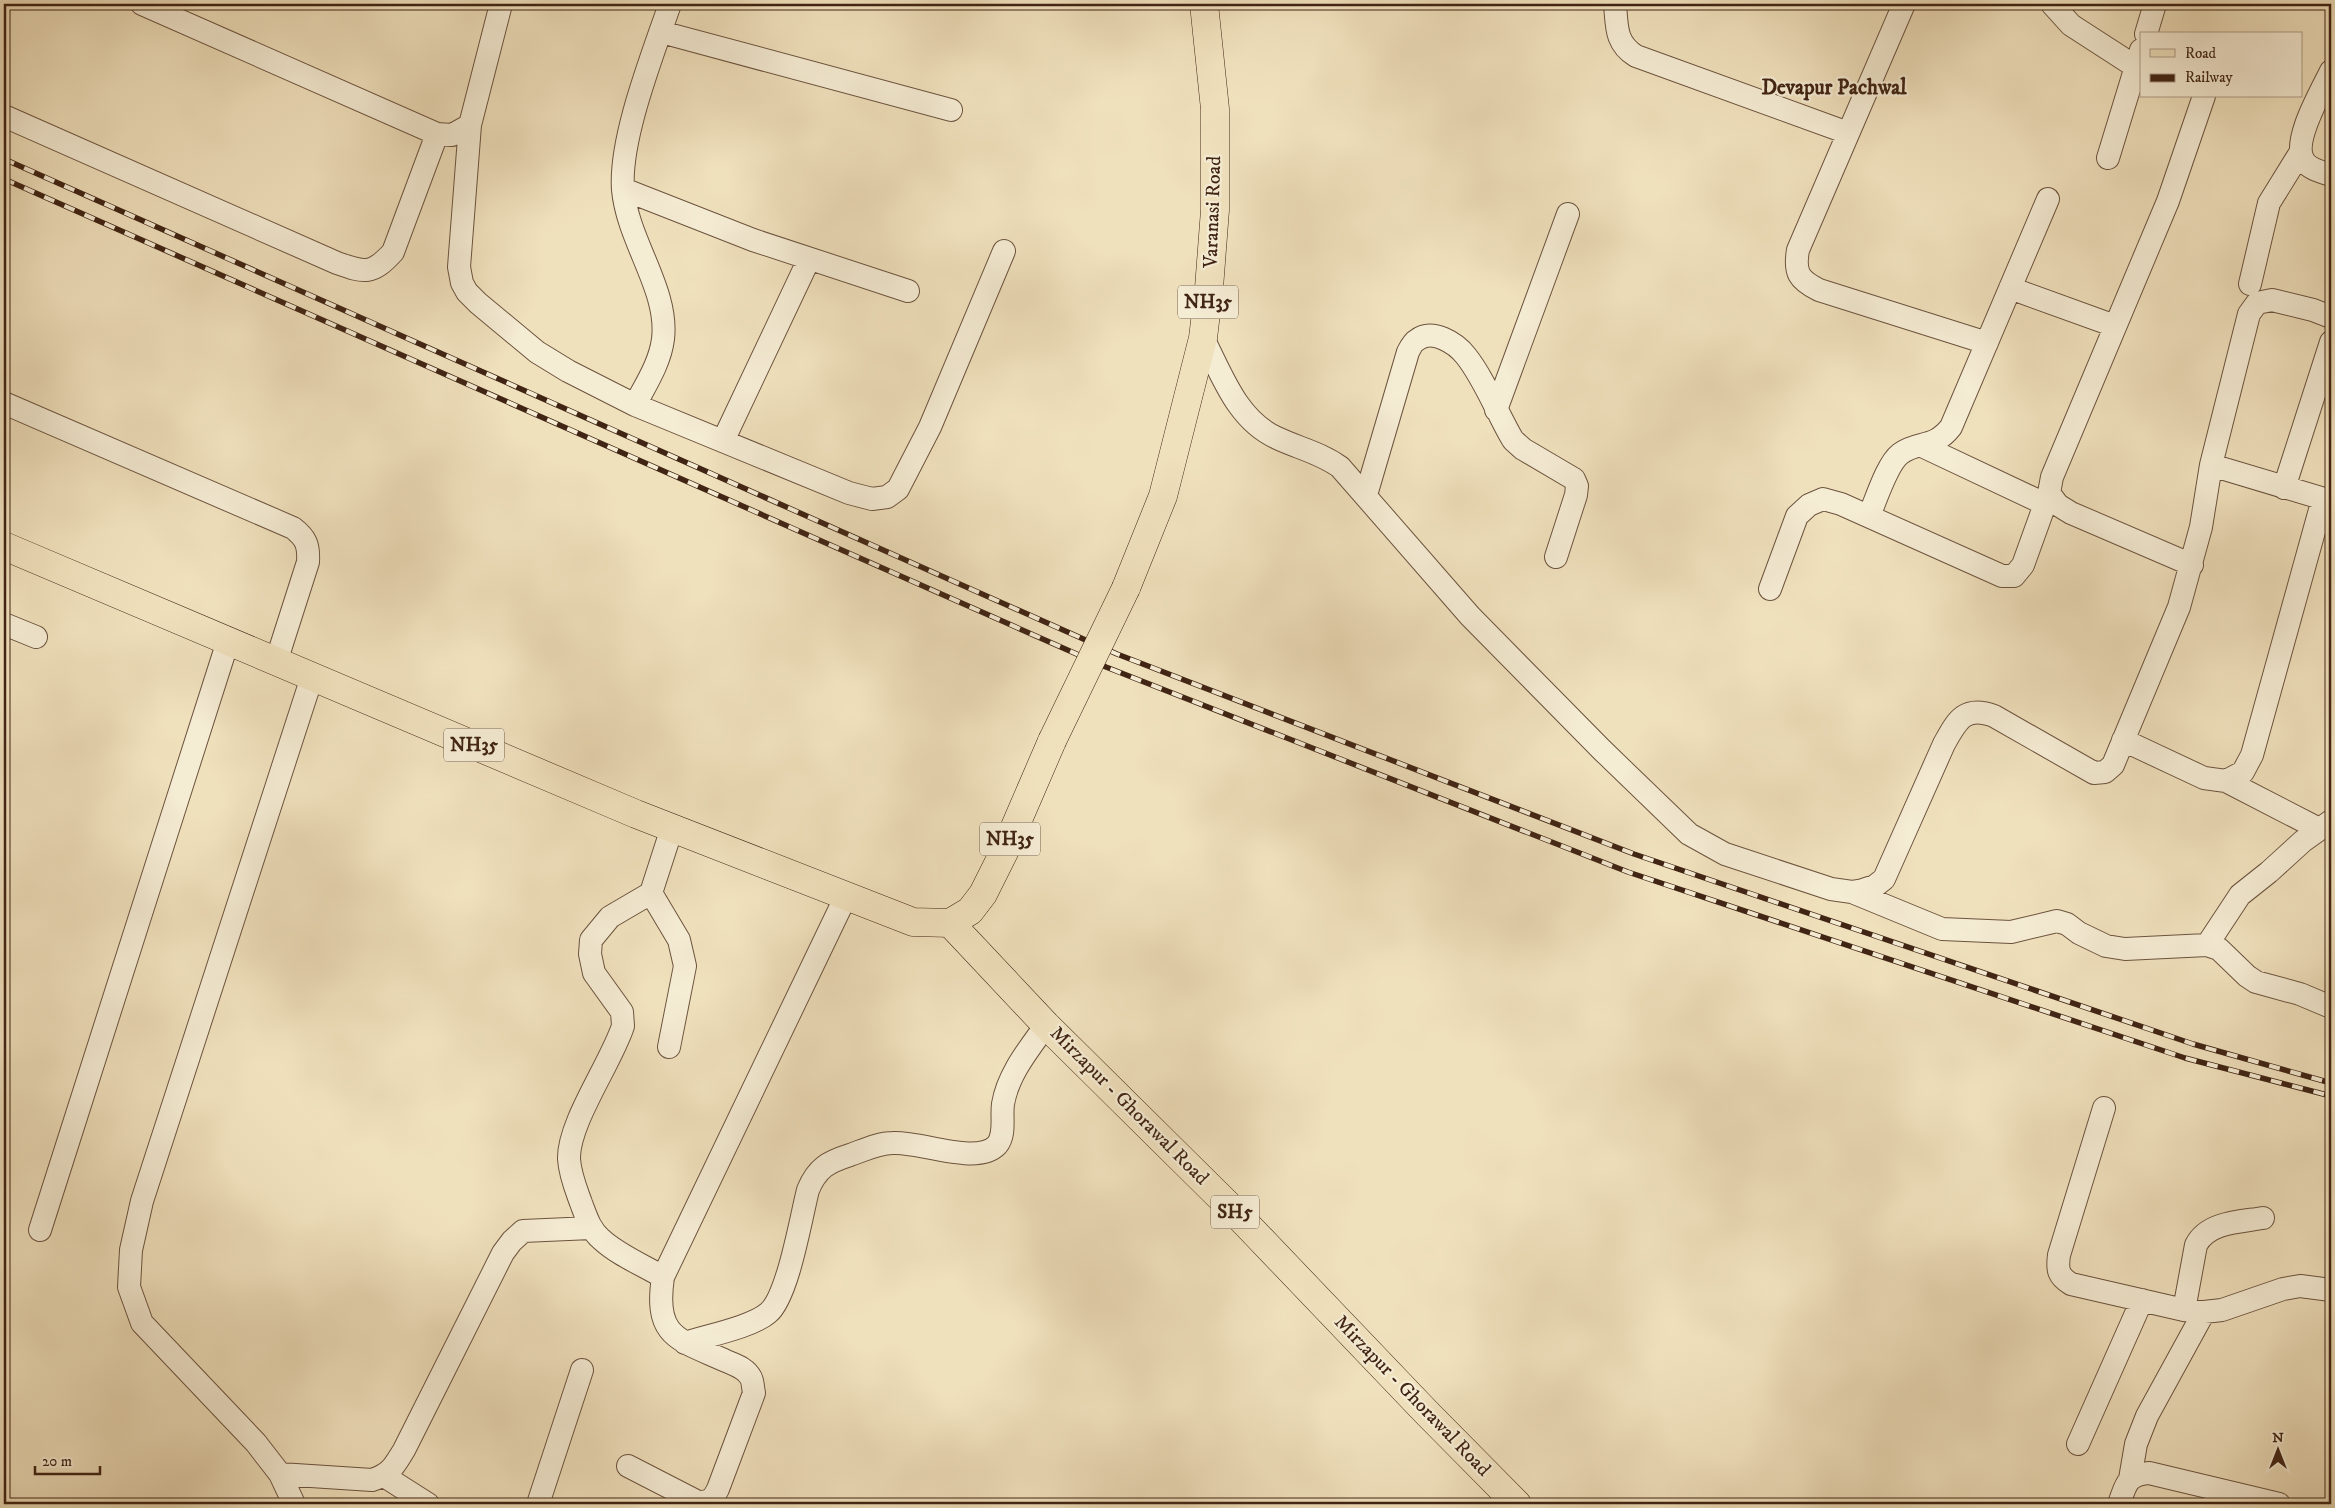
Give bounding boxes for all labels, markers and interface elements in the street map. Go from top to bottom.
legend [2140,32,2302,98]
text: Road [2185,44,2217,63]
text: Railway [2185,68,2233,87]
district label: Devapur Pachwal [1761,75,1907,101]
street label: Varanasi Road [1199,155,1227,270]
road number: NH35 [1178,286,1238,318]
road number: NH35 [444,728,504,762]
road number: NH35 [980,822,1040,856]
street label: Mirzapur - Ghorawal Road [1044,1021,1214,1191]
road number: SH5 [1211,1196,1259,1228]
street label: Mirzapur - Ghorawal Road [1328,1310,1496,1482]
north arrow [2252,1426,2302,1476]
text: N [2272,1429,2284,1447]
scale bar [35,1443,100,1475]
text: 20 m [42,1452,72,1471]

